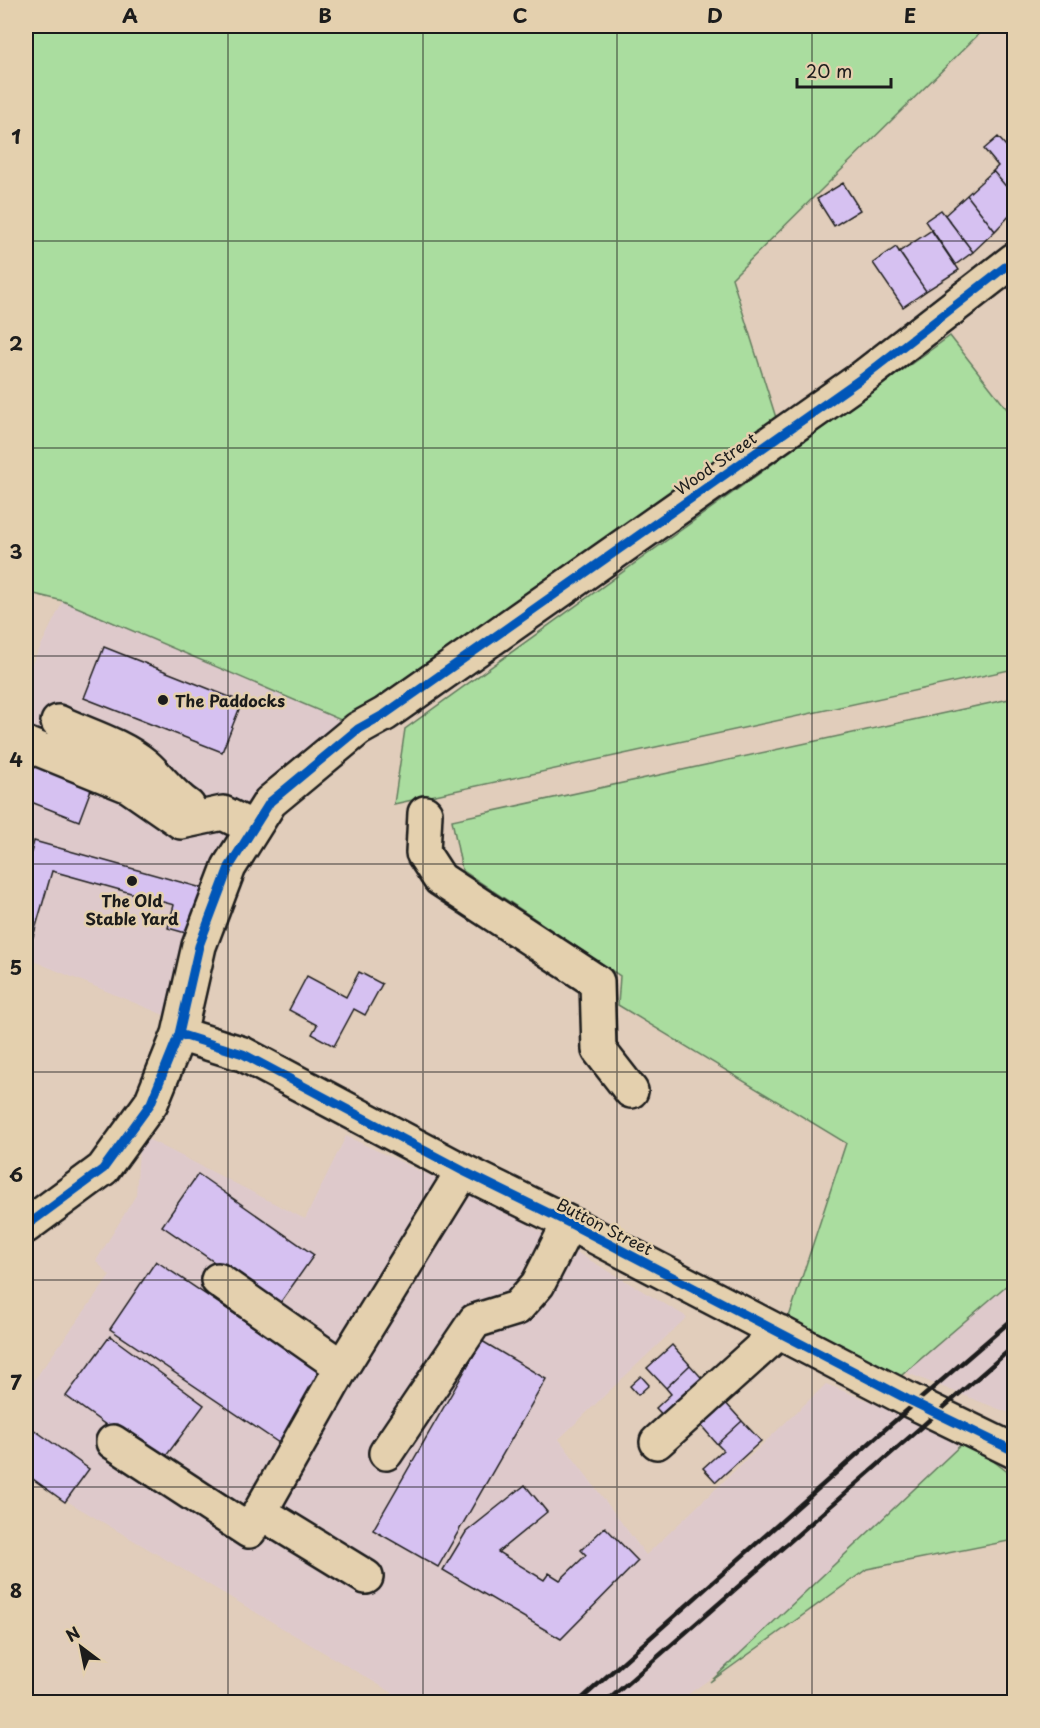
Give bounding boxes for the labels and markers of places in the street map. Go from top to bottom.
place label: The Paddocks [175,688,285,712]
marker: The Paddocks [156,693,170,707]
marker: The Old Stable Yard [125,874,139,888]
place label: The Old Stable Yard [85,888,179,930]

